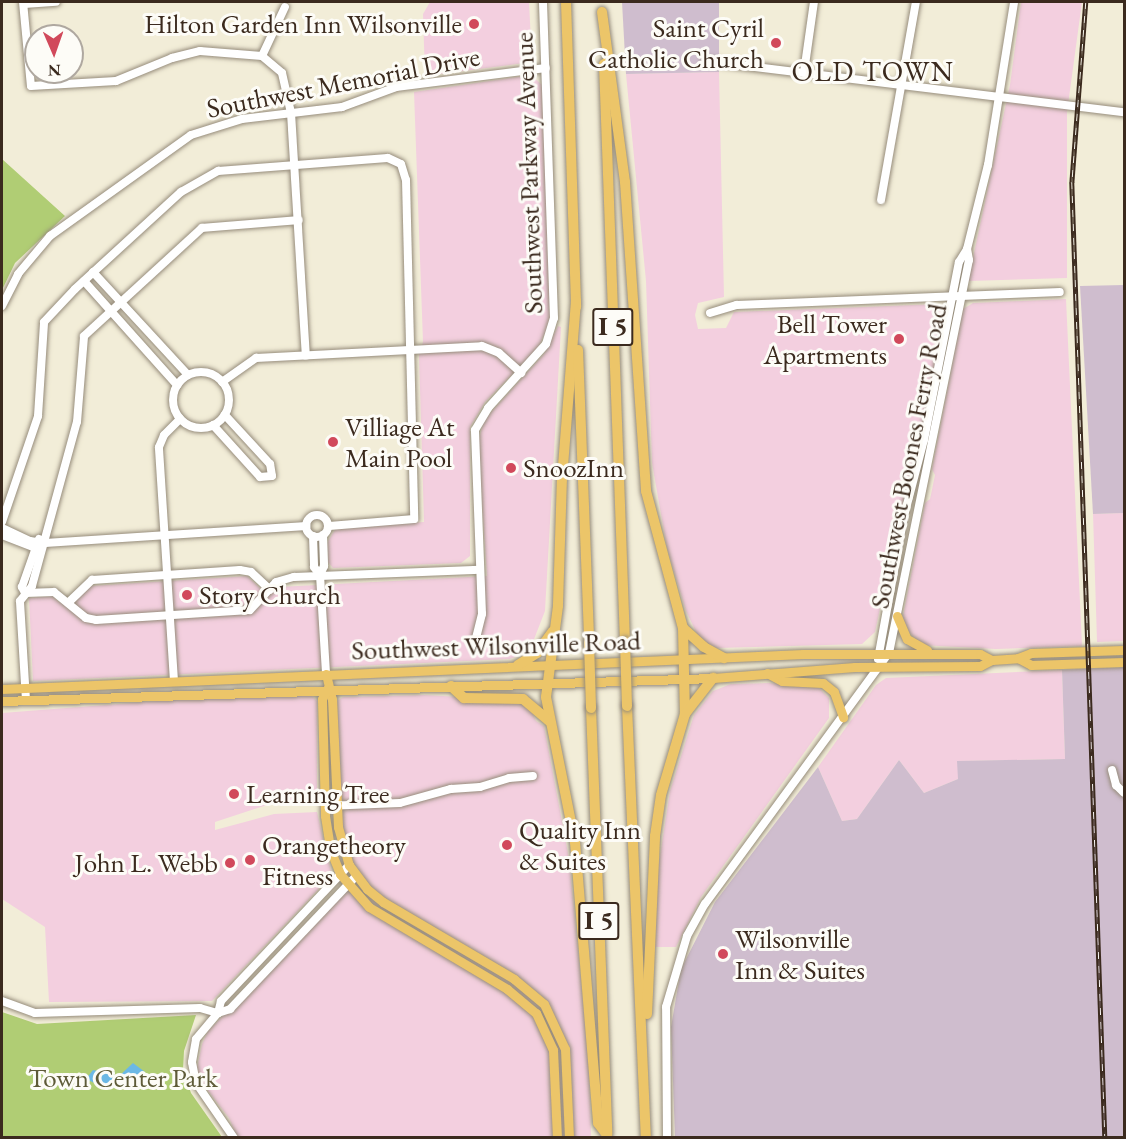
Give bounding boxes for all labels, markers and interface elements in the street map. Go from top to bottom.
place label: Hilton Garden Inn Wilsonville [144,8,462,40]
place label: Saint Cyril Catholic Church [588,11,764,74]
marker: Hilton Garden Inn Wilsonville [467,17,481,31]
north arrow [24,24,84,84]
street label: Southwest Parkway Avenue [507,31,549,315]
marker: Saint Cyril Catholic Church [769,36,783,50]
street label: Southwest Memorial Drive [204,40,482,124]
district label: OLD TOWN [792,54,954,88]
text: N [48,60,61,81]
street label: Southwest Boones Ferry Road [863,301,953,611]
road number: I 5 [592,304,634,350]
place label: Bell Tower Apartments [764,307,887,370]
marker: Bell Tower Apartments [892,332,906,346]
place label: Villiage At Main Pool [345,410,454,473]
marker: Villiage At Main Pool [326,435,340,449]
place label: SnoozInn [523,452,624,484]
marker: SnoozInn [504,461,518,475]
place label: Story Church [199,579,341,611]
marker: Story Church [180,588,194,602]
street label: Southwest Wilsonville Road [351,624,641,666]
place label: Learning Tree [246,778,390,810]
marker: Learning Tree [227,787,241,801]
place label: Quality Inn & Suites [519,813,641,876]
place label: Orangetheory Fitness [262,828,406,891]
marker: Quality Inn & Suites [500,838,514,852]
place label: John L. Webb [75,847,218,879]
marker: Orangetheory Fitness [243,853,257,867]
marker: John L. Webb [223,856,237,870]
road number: I 5 [578,898,620,944]
place label: Wilsonville Inn & Suites [735,922,865,985]
marker: Wilsonville Inn & Suites [716,947,730,961]
park label: Town Center Park [28,1062,218,1094]

